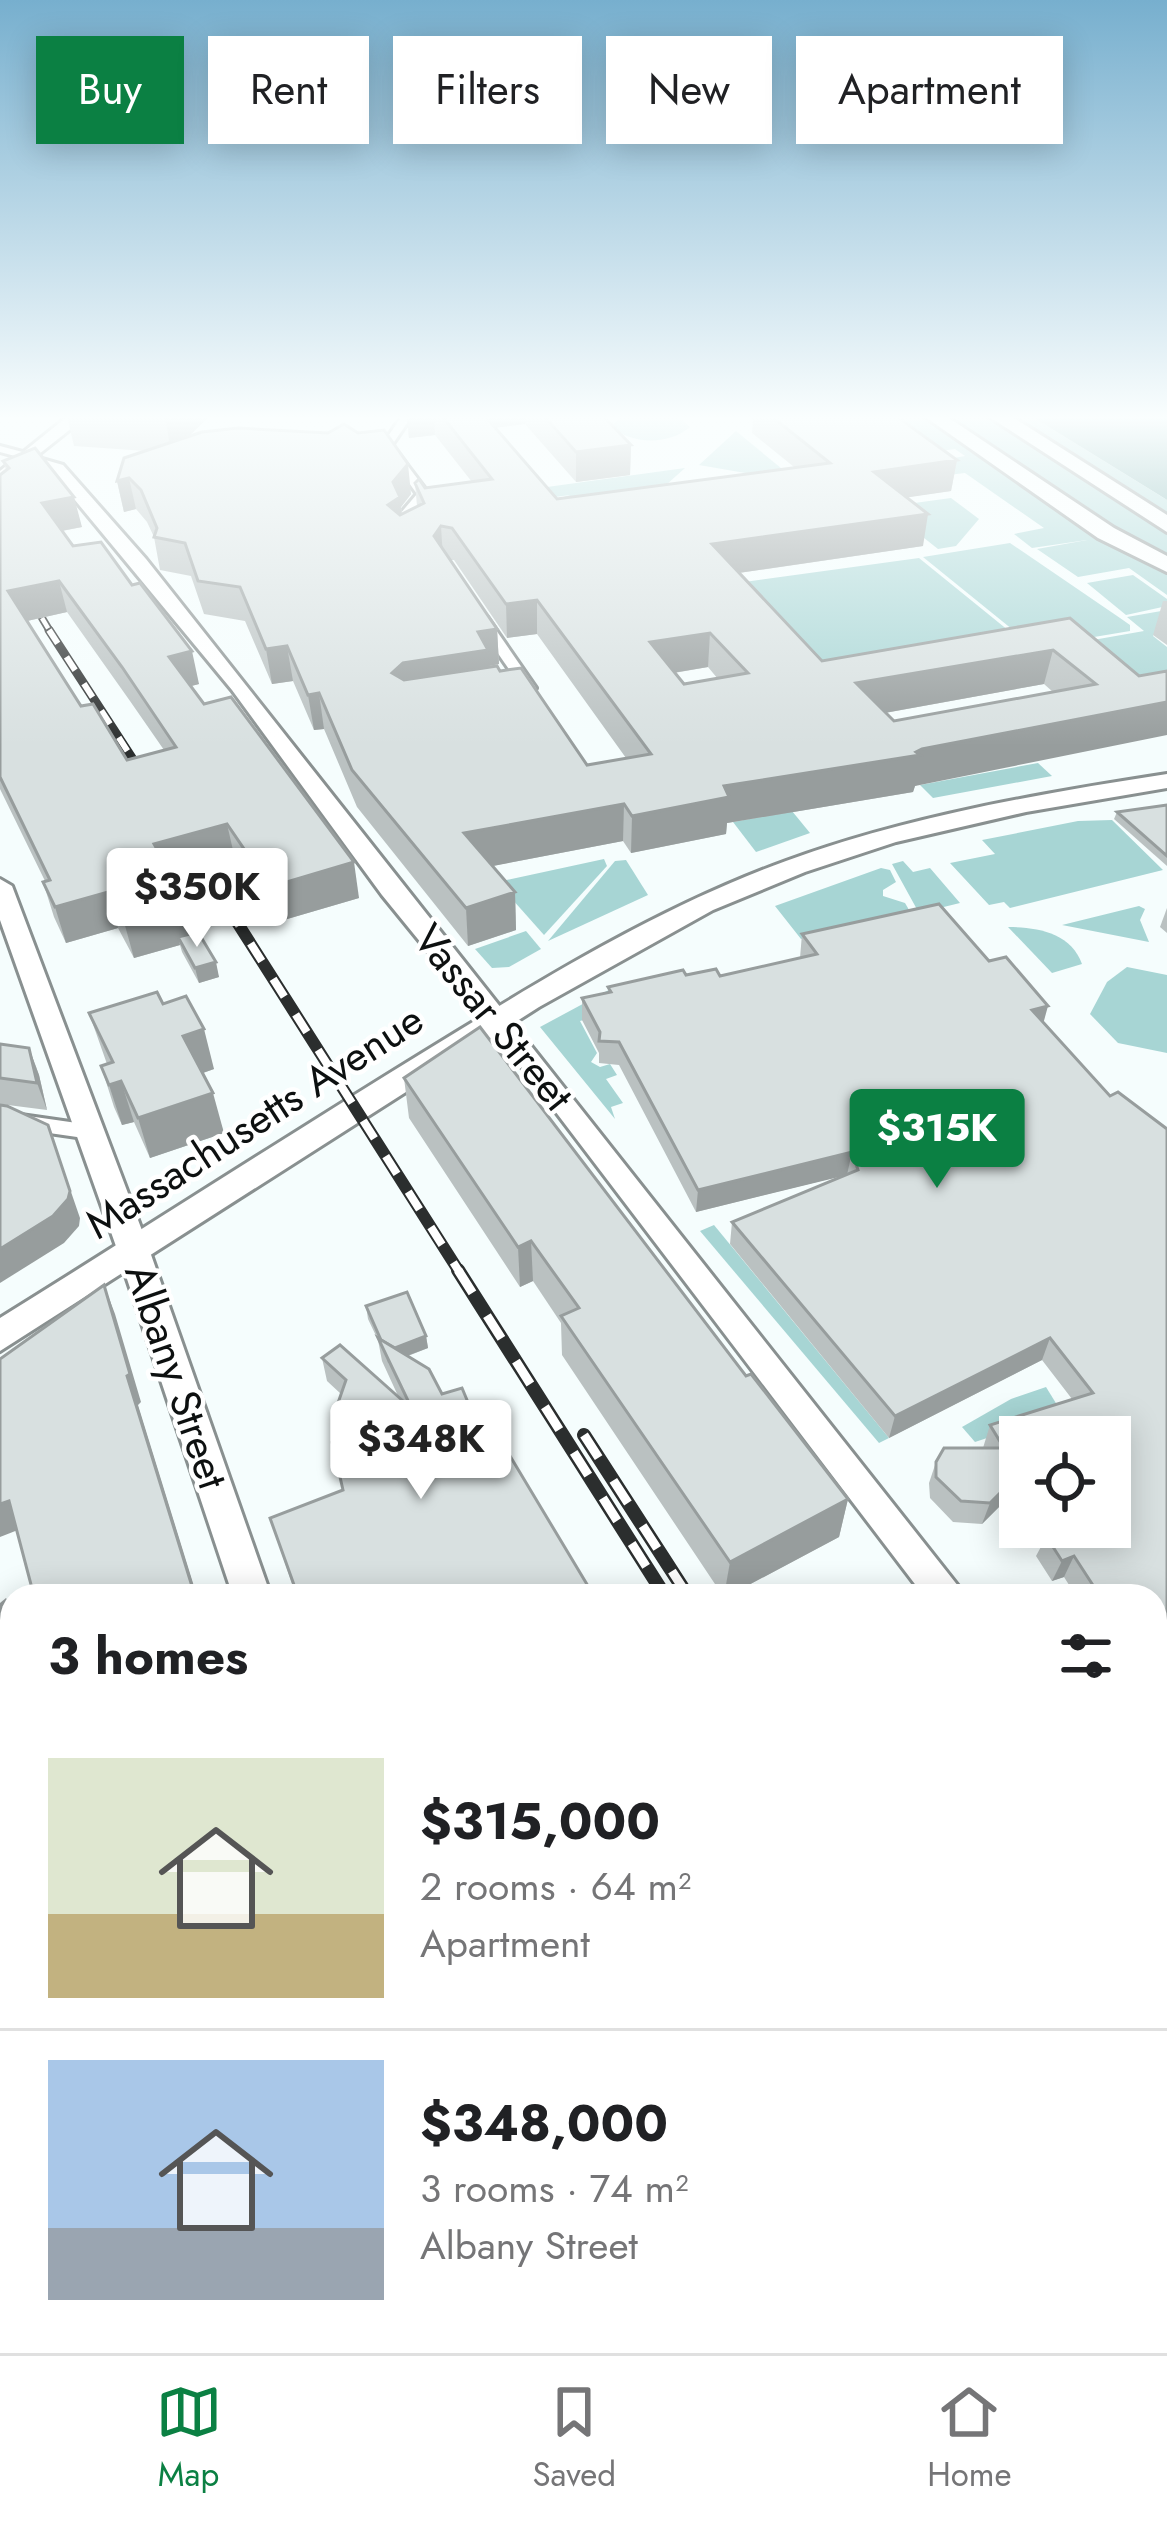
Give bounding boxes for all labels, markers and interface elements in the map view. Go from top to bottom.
chip: Buy [36,36,184,144]
chip: Rent [208,36,369,144]
chip: Filters [393,36,582,144]
chip: New [606,36,772,144]
chip: Apartment [796,36,1063,144]
pin: $350K [113,848,281,950]
text: $350K [134,858,260,915]
street label: Vassar Street [399,911,588,1124]
street label: Massachusetts Avenue [73,989,435,1254]
pin: $315K [853,1089,1021,1191]
text: $315K [877,1099,997,1156]
street label: Albany Street [109,1255,244,1497]
pin: $348K [337,1400,505,1502]
text: $348K [357,1410,485,1467]
map controls [999,1416,1131,1548]
button: locate [999,1416,1131,1548]
text: 3 homes [48,1619,248,1693]
icon: filters [1053,1623,1119,1689]
text: $315,000 [420,1784,660,1858]
icon: home [144,1806,288,1950]
text: 2 rooms · 64 m² [420,1858,691,1915]
text: Apartment [420,1915,590,1972]
text: $348,000 [420,2086,668,2160]
icon: home [144,2108,288,2252]
text: 3 rooms · 74 m² [420,2160,688,2217]
text: Albany Street [420,2217,638,2274]
tab: Map [156,2379,222,2498]
tab: Saved [533,2379,616,2498]
tab: Home [927,2379,1011,2498]

